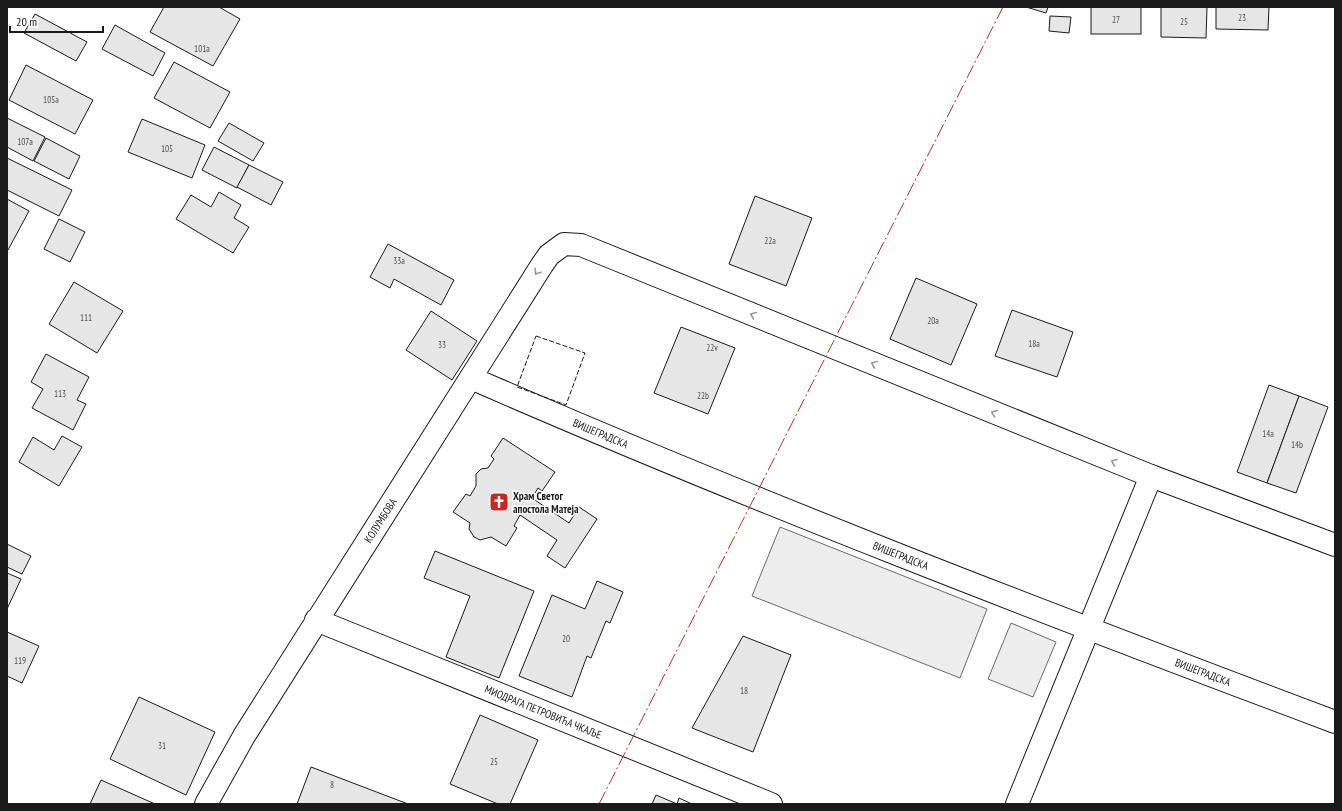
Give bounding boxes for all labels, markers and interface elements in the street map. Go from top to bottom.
scale bar [10,8,103,34]
house number: 23 [1238,12,1246,23]
text: 20 m [16,14,37,29]
house number: 27 [1112,14,1120,25]
house number: 25 [1180,16,1188,27]
house number: 101a [194,43,210,54]
house number: 105a [43,94,59,105]
house number: 107a [17,136,33,147]
house number: 105 [161,143,173,154]
house number: 22a [764,235,776,246]
house number: 33a [393,255,405,266]
one-way arrow [535,268,542,275]
house number: 111 [80,312,92,323]
one-way arrow [750,312,758,320]
house number: 20a [927,315,939,326]
house number: 18a [1028,338,1040,349]
house number: 33 [438,339,446,350]
house number: 22v [706,342,718,353]
one-way arrow [870,361,878,369]
house number: 113 [54,388,66,399]
house number: 22b [697,390,709,401]
one-way arrow [991,410,999,418]
street label: ВИШЕГРАДСКА [571,416,631,452]
house number: 14a [1262,428,1274,439]
house number: 14b [1291,439,1303,450]
one-way arrow [1111,458,1118,466]
place label: Храм Светог апостола Матеја [513,489,579,516]
church icon: Храм Светог апостола Матеја [488,491,510,513]
street label: КОЛУМБОВА [361,495,400,545]
street label: ВИШЕГРАДСКА [871,538,931,573]
house number: 20 [562,633,570,644]
house number: 119 [14,655,26,666]
street label: ВИШЕГРАДСКА [1173,655,1234,689]
street label: МИОДРАГА ПЕТРОВИЋА ЧКАЉЕ [483,682,604,742]
house number: 18 [740,685,748,696]
house number: 31 [158,740,166,751]
house number: 25 [490,756,498,767]
house number: 8 [330,779,334,790]

